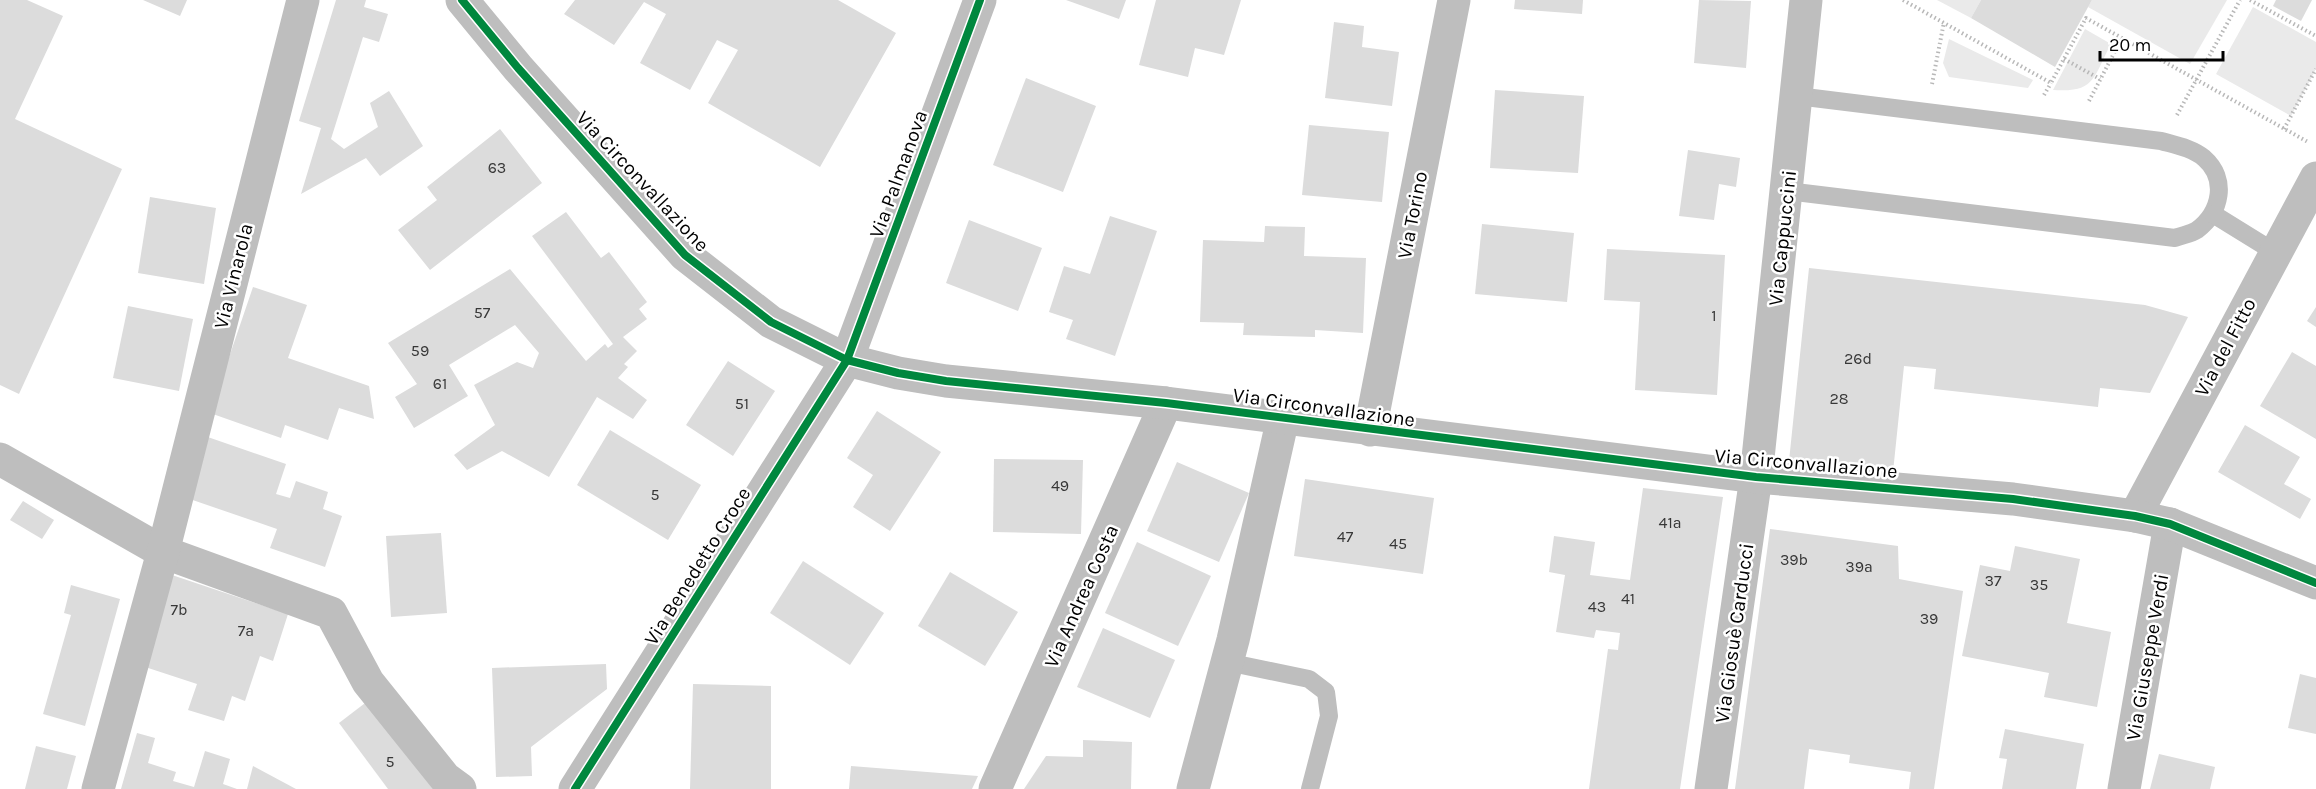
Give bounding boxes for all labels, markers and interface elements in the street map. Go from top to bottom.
scale bar [2100,24,2223,62]
text: 20 m [2109,34,2151,56]
street label: Via Circonvallazione [572,106,714,256]
street label: Via Palmanova [865,107,932,241]
house number: 63 [488,158,506,177]
street label: Via Torino [1393,169,1432,261]
street label: Via Cappuccini [1764,169,1801,307]
street label: Via Vinarola [209,221,258,331]
street label: Via del Fitto [2190,294,2261,400]
house number: 57 [474,303,491,322]
house number: 1 [1711,306,1717,325]
house number: 59 [411,341,429,360]
house number: 26d [1844,349,1872,368]
house number: 61 [433,374,447,393]
street label: Via Circonvallazione [1231,383,1417,432]
house number: 28 [1829,389,1849,408]
house number: 51 [735,394,749,413]
street label: Via Circonvallazione [1713,444,1898,483]
house number: 49 [1051,476,1069,495]
street label: Via Benedetto Croce [639,483,755,649]
house number: 5 [650,485,660,504]
house number: 41a [1658,513,1682,532]
street label: Via Andrea Costa [1040,521,1123,671]
house number: 47 [1337,527,1354,546]
house number: 45 [1389,534,1407,553]
street label: Via Giosuè Carducci [1710,542,1759,725]
house number: 39b [1780,550,1808,569]
house number: 39a [1845,557,1873,576]
house number: 37 [1985,571,2002,590]
street label: Via Giuseppe Verdi [2121,572,2173,742]
house number: 35 [2030,575,2048,594]
house number: 41 [1621,589,1635,608]
house number: 43 [1588,597,1606,616]
house number: 7b [171,600,188,619]
house number: 39 [1920,609,1938,628]
house number: 7a [238,621,254,640]
house number: 5 [385,752,395,771]

